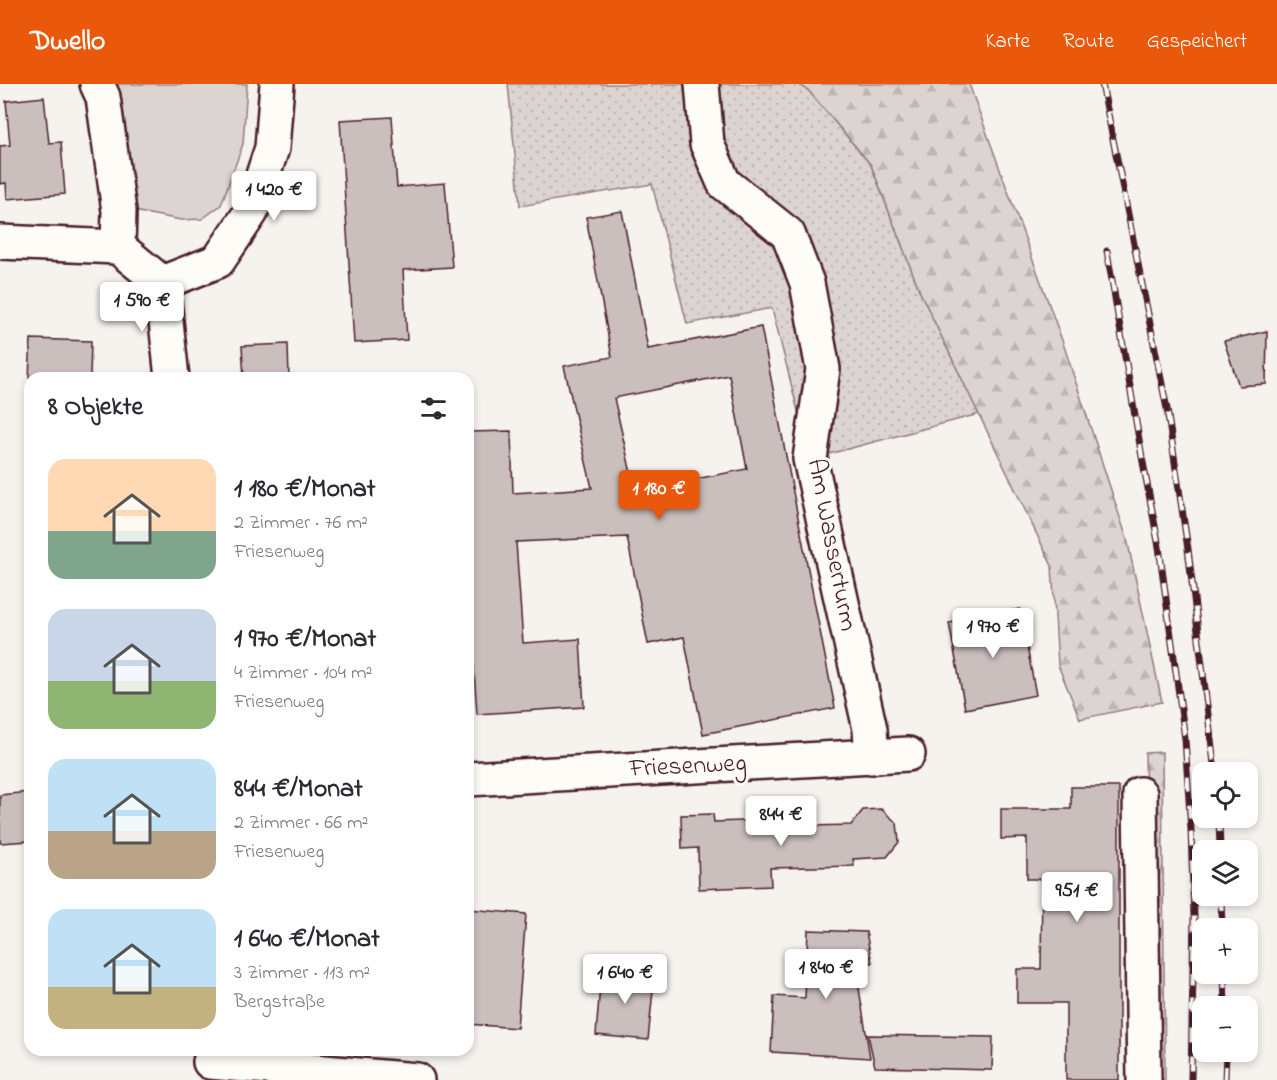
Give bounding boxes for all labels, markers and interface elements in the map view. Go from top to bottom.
text: Dwello [30,22,105,63]
text: Karte [985,27,1030,57]
text: Route [1063,27,1114,57]
text: Gespeichert [1147,27,1247,57]
pin: 1 420 € [219,171,329,222]
text: 1 420 € [245,176,303,205]
pin: 1 590 € [87,282,197,333]
text: 1 590 € [114,287,170,316]
text: 8 Objekte [48,389,143,427]
icon: filters [417,392,450,425]
street label: Am Wasserturm [796,456,866,634]
pin: 1 180 € [604,470,714,521]
text: 1 180 €/Monat [234,471,376,509]
text: 1 180 € [633,475,685,504]
icon: home [96,483,168,555]
text: 2 Zimmer · 76 m² [234,509,368,538]
text: Friesenweg [234,538,324,567]
pin: 1 970 € [938,608,1048,659]
text: 1 970 € [966,613,1020,642]
text: 1 970 €/Monat [234,621,376,659]
icon: home [96,633,168,705]
text: 4 Zimmer · 104 m² [234,659,372,688]
text: Friesenweg [234,688,324,717]
street label: Friesenweg [627,745,748,789]
map controls [1192,762,1258,1062]
button: locate [1192,762,1258,828]
text: 844 €/Monat [234,771,363,809]
icon: home [96,783,168,855]
pin: 844 € [739,796,823,847]
text: 844 € [760,801,802,830]
text: 2 Zimmer · 66 m² [234,809,368,838]
text: Friesenweg [234,838,324,867]
button: layers [1192,840,1258,906]
pin: 951 € [1035,872,1119,923]
text: 951 € [1056,877,1098,906]
button: + [1192,918,1258,984]
text: 1 640 €/Monat [234,921,380,959]
icon: home [96,933,168,1005]
pin: 1 840 € [771,949,881,1000]
pin: 1 640 € [570,954,680,1005]
text: 1 840 € [799,954,853,983]
text: 3 Zimmer · 113 m² [234,959,370,988]
text: 1 640 € [597,959,653,988]
text: Bergstraße [234,988,325,1017]
button: − [1192,996,1258,1062]

